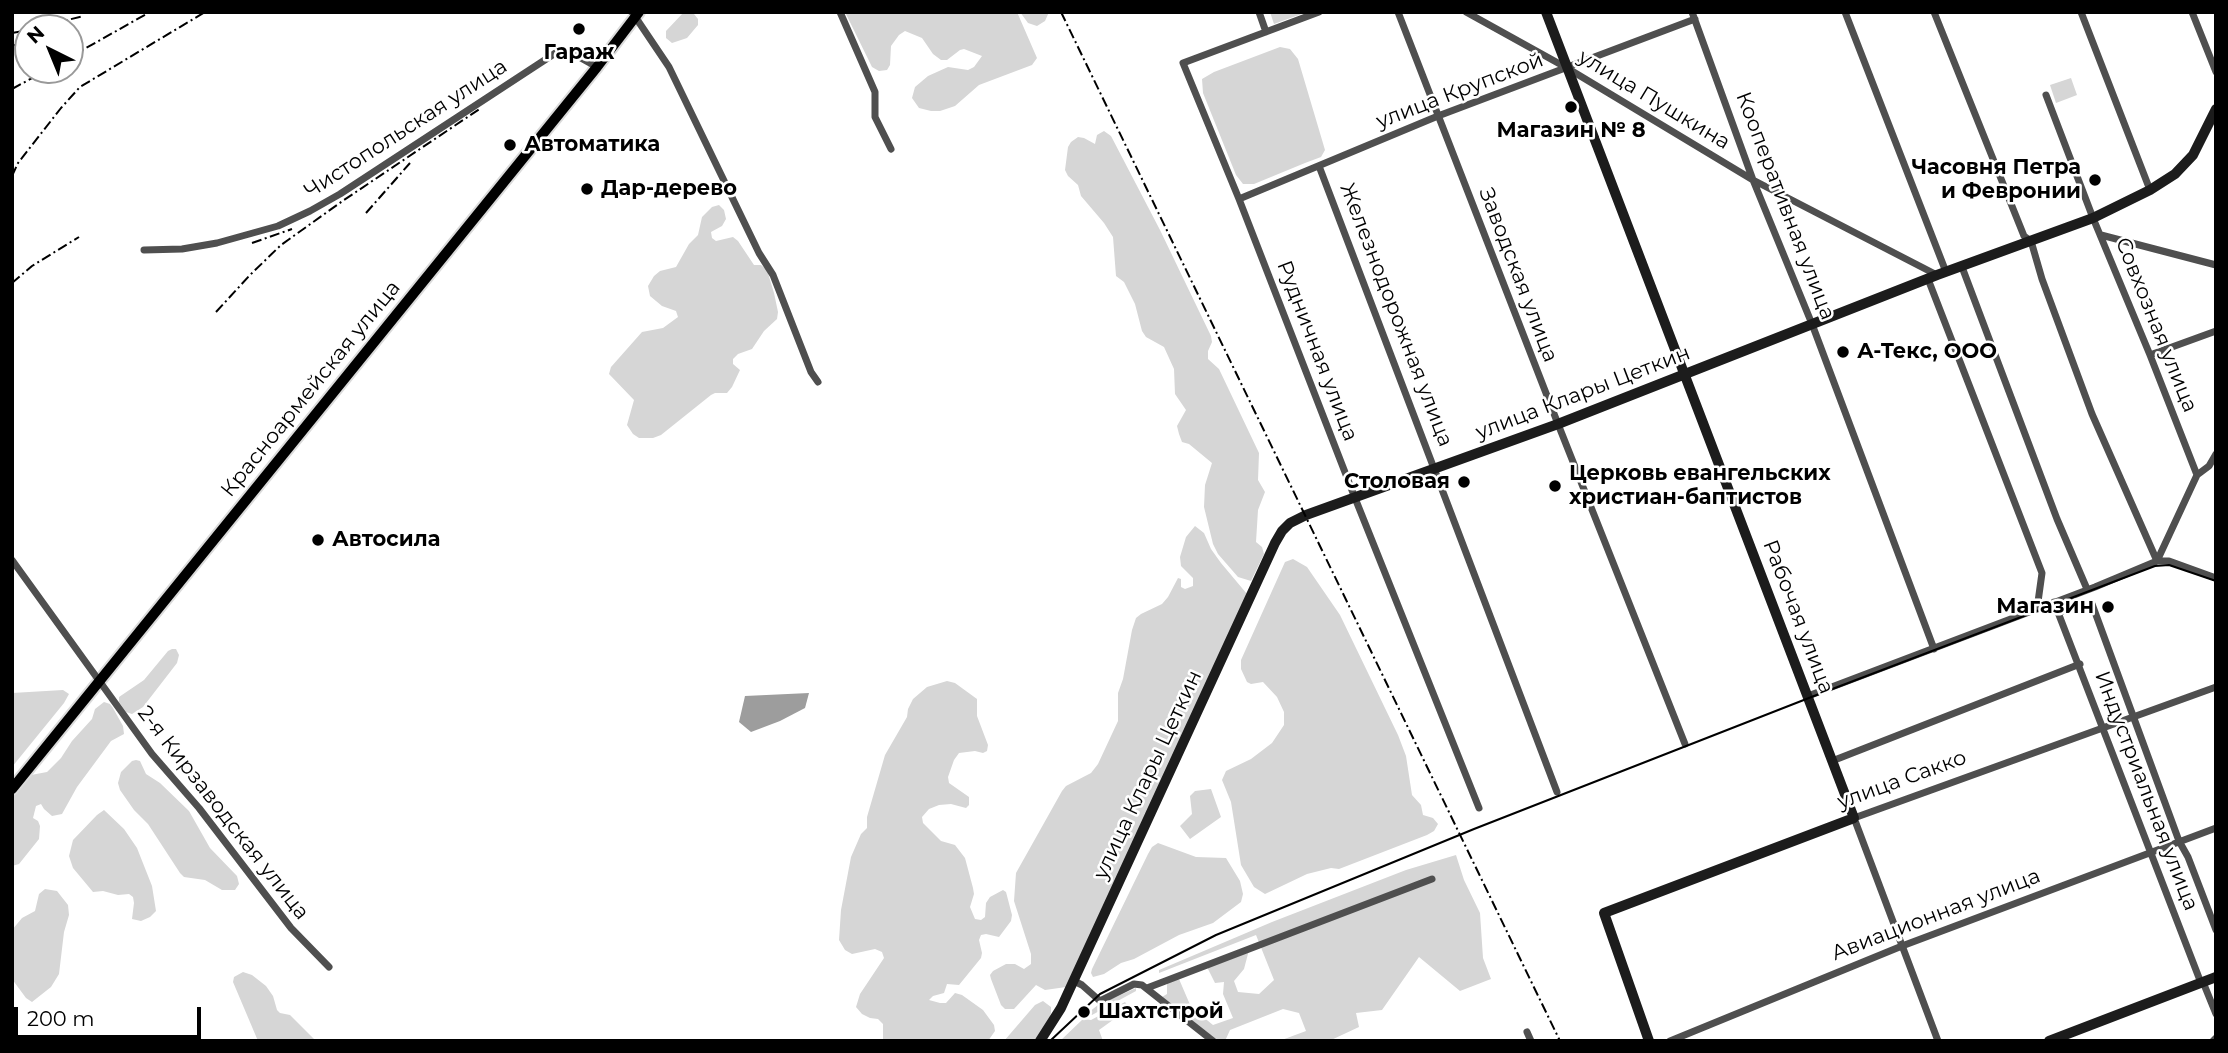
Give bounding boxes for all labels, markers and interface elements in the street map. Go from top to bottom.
north arrow [14,14,84,84]
text: N [22,21,49,48]
marker: Гараж [571,21,587,37]
place label: Гараж [544,40,614,66]
street label: улица Пушкина [1574,45,1734,155]
street label: улица Крупской [1373,48,1547,134]
street label: Чистопольская улица [300,54,512,204]
street label: Кооперативная улица [1730,89,1840,323]
marker: Магазин № 8 [1563,99,1579,115]
place label: Магазин № 8 [1497,118,1645,144]
place label: Автоматика [524,132,660,158]
marker: Автоматика [502,137,518,153]
place label: Часовня Петра и Февронии [1912,155,2081,205]
marker: Часовня Петра и Февронии [2087,172,2103,188]
place label: Дар-дерево [601,176,737,202]
street label: Железнодорожная улица [1334,180,1458,450]
marker: Дар-дерево [579,181,595,197]
street label: Заводская улица [1473,184,1563,366]
street label: Совхозная улица [2109,234,2203,416]
street label: Рудничная улица [1271,257,1363,445]
street label: Красноармейская улица [216,276,406,502]
place label: А-Текс, ООО [1857,339,1997,365]
street label: улица Клары Цеткин [1472,340,1694,446]
marker: А-Текс, ООО [1835,344,1851,360]
place label: Церковь евангельских христиан-баптистов [1569,461,1831,511]
place label: Столовая [1344,469,1450,495]
marker: Столовая [1456,474,1472,490]
marker: Церковь евангельских христиан-баптистов [1547,478,1563,494]
place label: Автосила [332,527,440,553]
marker: Автосила [310,532,326,548]
street label: Рабочая улица [1757,537,1839,697]
place label: Магазин [1996,594,2094,620]
marker: Магазин [2100,599,2116,615]
street label: улица Клары Цеткин [1088,666,1208,884]
street label: Индустриальная улица [2089,668,2203,914]
street label: 2-я Кирзаводская улица [132,701,314,925]
street label: улица Сакко [1834,745,1970,815]
street label: Авиационная улица [1828,864,2044,966]
scale bar [18,993,205,1038]
place label: Шахтстрой [1098,999,1224,1025]
marker: Шахтстрой [1076,1004,1092,1020]
text: 200 m [27,1006,94,1031]

